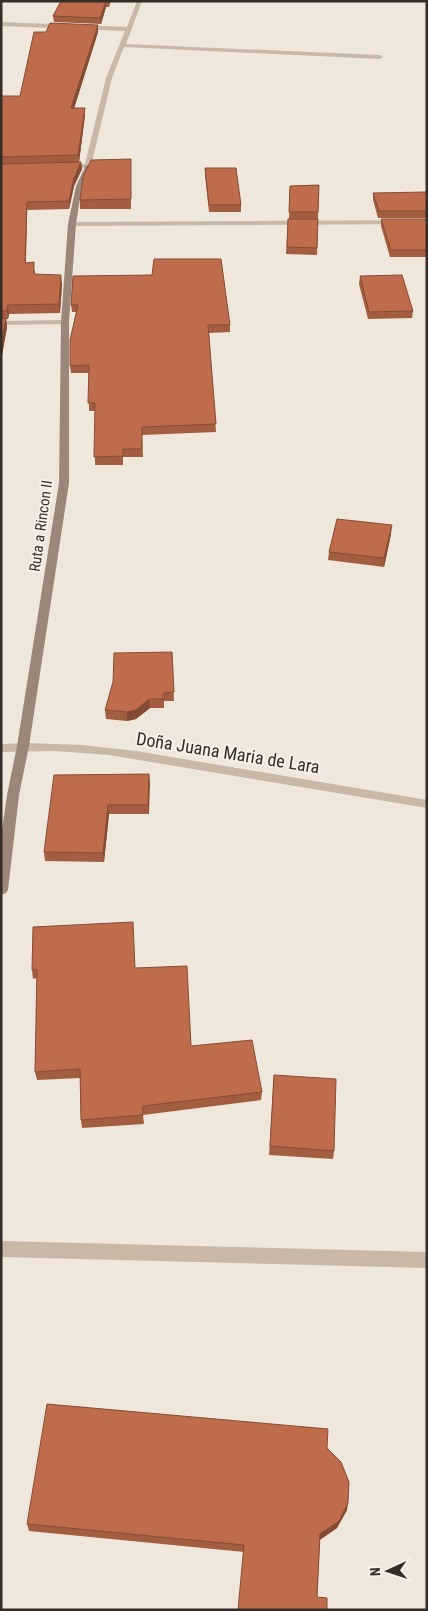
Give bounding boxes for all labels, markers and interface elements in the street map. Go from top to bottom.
street label: Ruta a Rincon II [26,479,56,573]
street label: Doña Juana Maria de Lara [135,728,321,777]
north arrow [363,1546,413,1596]
text: N [367,1567,383,1576]

